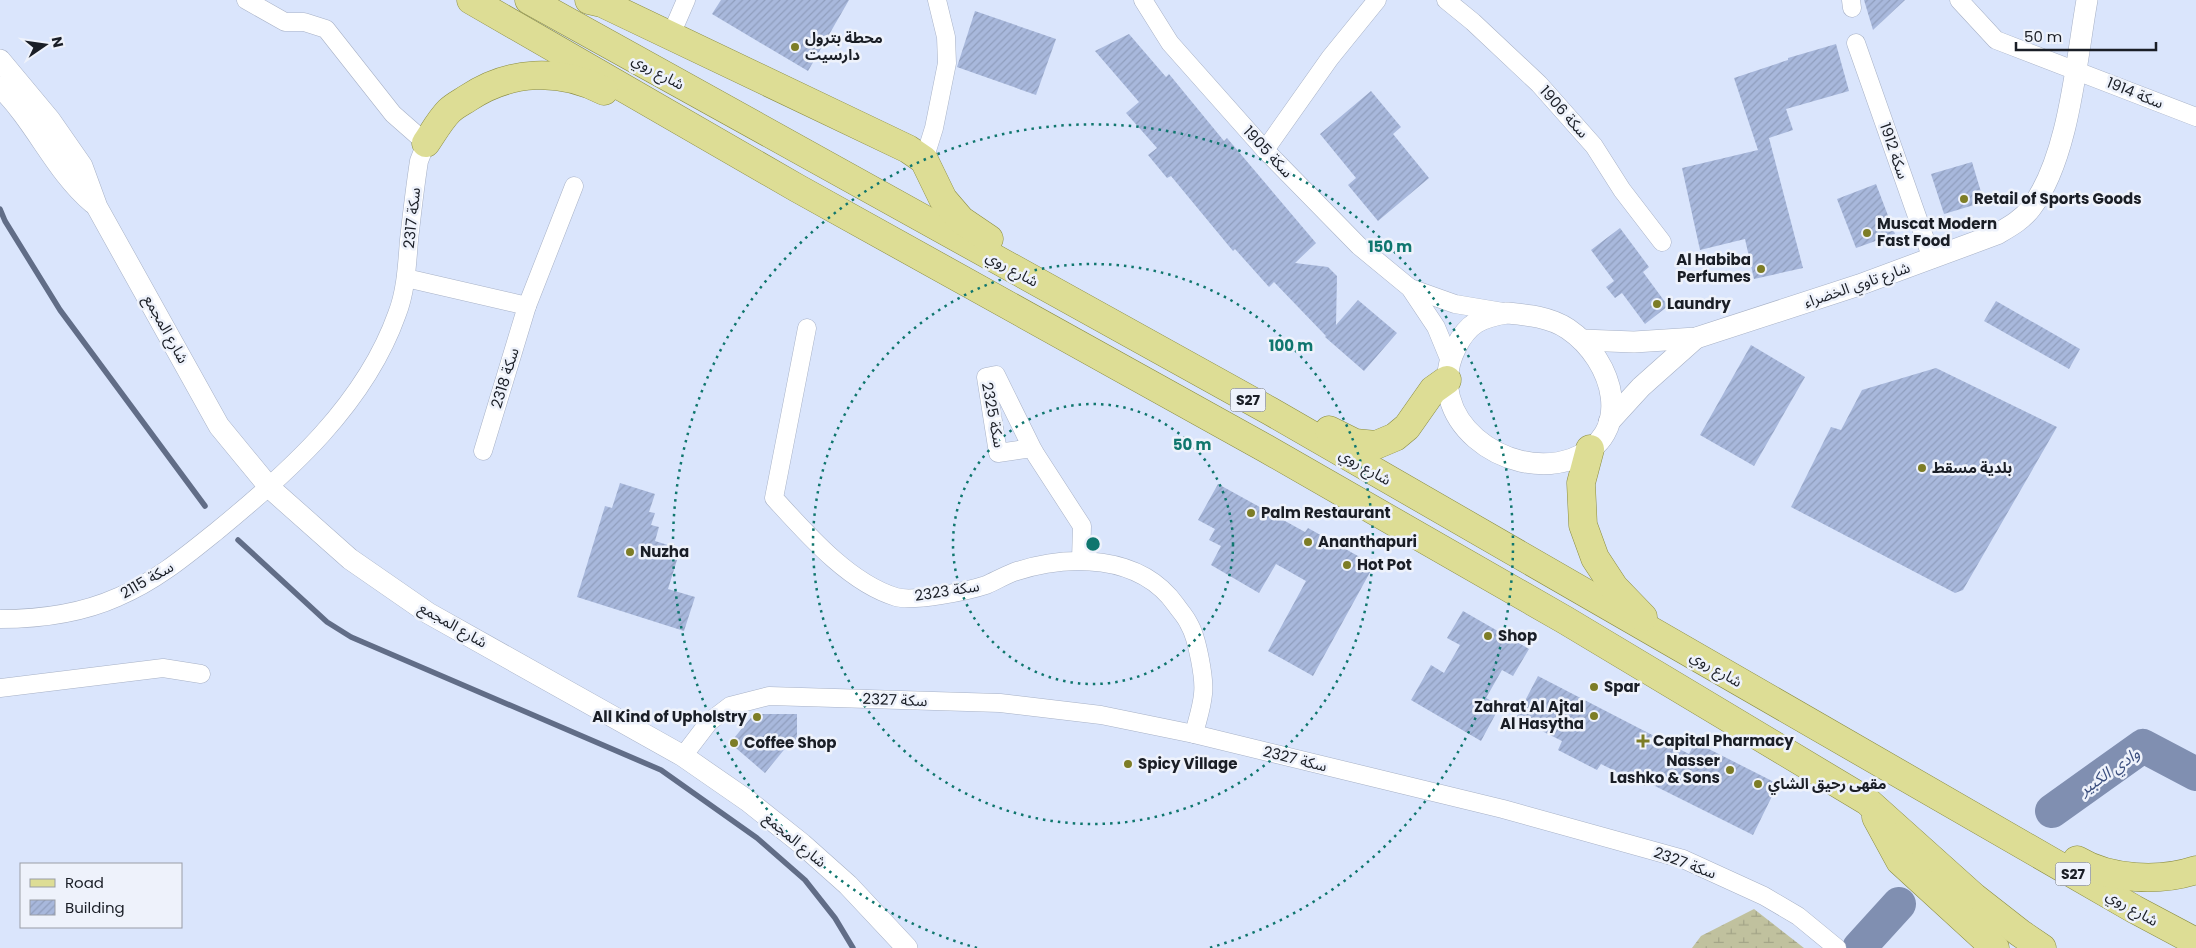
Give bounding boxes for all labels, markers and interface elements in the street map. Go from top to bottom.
north arrow [20,20,70,70]
scale bar [2016,20,2156,52]
text: 50 m [2024,26,2062,47]
place label: محطة بترول دارسيت [805,27,883,65]
text: N [47,35,69,49]
marker: محطة بترول دارسيت [789,41,801,53]
street label: شارع روي [627,49,688,96]
street label: سكة 1914 [2104,72,2167,113]
street label: سكة 1906 [1535,81,1594,143]
street label: سكة 1912 [1875,120,1914,182]
street label: سكة 1905 [1239,121,1298,182]
street label: سكة 2317 [398,186,425,249]
place label: Retail of Sports Goods [1974,188,2142,209]
marker: Retail of Sports Goods [1958,193,1970,205]
place label: Muscat Modern Fast Food [1877,213,1997,251]
marker: Muscat Modern Fast Food [1861,227,1873,239]
text: 150 m [1368,236,1412,257]
street label: شارع روي [981,246,1042,293]
place label: Al Habiba Perfumes [1676,249,1751,287]
street label: شارع تاوي الخضراء [1801,256,1913,314]
marker: Al Habiba Perfumes [1755,263,1767,275]
street label: شارع المجمع [137,291,194,368]
place label: Laundry [1667,293,1731,314]
marker: Laundry [1651,298,1663,310]
text: 100 m [1269,335,1313,356]
street label: سكة 2318 [485,345,524,411]
street label: سكة 2325 [977,380,1010,450]
road number: S27 [1230,388,1266,412]
text: 50 m [1173,434,1211,455]
street label: شارع روي [1334,443,1395,492]
place label: بلدية مسقط [1932,457,2012,478]
marker: بلدية مسقط [1916,462,1928,474]
place label: Palm Restaurant [1261,502,1391,523]
marker: Palm Restaurant [1245,507,1257,519]
place label: Ananthapuri [1318,531,1417,552]
centre of rings [1084,535,1102,553]
marker: Ananthapuri [1302,536,1314,548]
place label: Nuzha [640,541,689,562]
marker: Nuzha [624,546,636,558]
place label: Hot Pot [1357,554,1412,575]
street label: سكة 2115 [116,556,177,603]
marker: Hot Pot [1341,559,1353,571]
street label: سكة 2323 [913,575,981,606]
street label: شارع المجمع [414,597,491,654]
place label: Shop [1498,625,1537,646]
marker: Shop [1482,630,1494,642]
street label: شارع روي [1685,645,1746,694]
place label: Spar [1604,676,1641,697]
marker: Spar [1588,681,1600,693]
street label: سكة 2327 [862,688,928,711]
place label: Zahrat Al Ajtal Al Hasytha [1474,696,1584,734]
place label: All Kind of Upholstry [592,706,748,727]
marker: Zahrat Al Ajtal Al Hasytha [1588,710,1600,722]
marker: All Kind of Upholstry [751,711,763,723]
place label: Capital Pharmacy [1653,730,1794,751]
place label: Coffee Shop [744,732,837,753]
marker: Capital Pharmacy [1637,735,1649,747]
marker: Coffee Shop [728,737,740,749]
street label: سكة 2327 [1261,740,1329,777]
water label: وادي الكبير [2073,742,2145,803]
place label: Nasser Lashko & Sons [1610,750,1721,788]
place label: Spicy Village [1138,753,1237,774]
marker: Spicy Village [1122,758,1134,770]
marker: Nasser Lashko & Sons [1724,764,1736,776]
place label: مقهى رحيق الشاي [1768,773,1886,795]
marker: مقهى رحيق الشاي [1752,778,1764,790]
street label: شارع المجمع [758,807,831,874]
street label: سكة 2327 [1651,842,1720,884]
road number: S27 [2056,862,2090,886]
legend [20,863,182,928]
text: Road [65,872,104,893]
street label: شارع روي [2101,884,2162,933]
text: Building [65,897,125,918]

